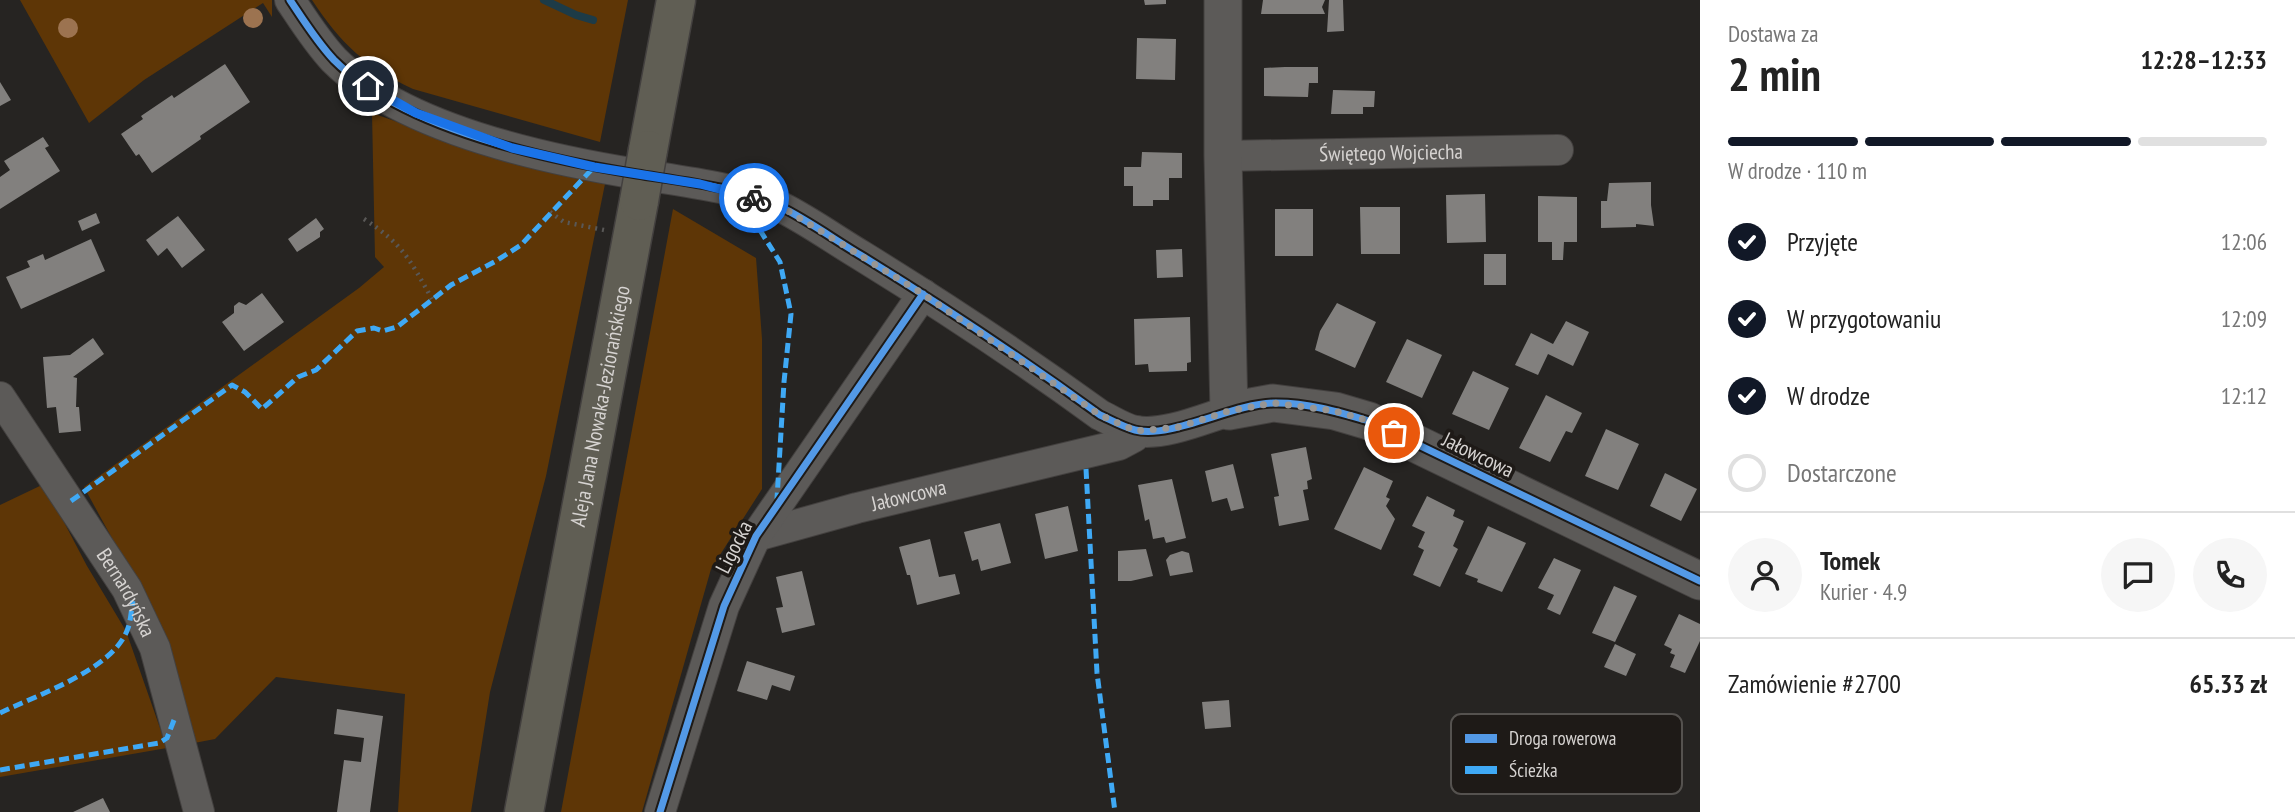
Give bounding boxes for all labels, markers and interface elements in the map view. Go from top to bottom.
text: Dostawa za [1728,19,1818,48]
text: 12:28–12:33 [2140,43,2267,76]
text: 2 min [1728,44,1821,104]
pin [338,56,398,116]
icon: home [349,67,387,105]
street label: Świętego Wojciecha [1319,138,1463,167]
text: W drodze · 110 m [1728,156,1867,185]
courier [719,163,789,233]
icon: bike [735,179,773,217]
icon: check [1728,223,1766,261]
text: Przyjęte [1787,225,1858,258]
text: 12:06 [2221,227,2267,256]
street label: Aleja Jana Nowaka-Jeziorańskiego [564,283,636,529]
icon: check [1728,300,1766,338]
text: W przygotowaniu [1787,302,1941,335]
text: 12:09 [2221,304,2267,333]
icon: check [1728,377,1766,415]
text: W drodze [1787,379,1870,412]
text: 12:12 [2221,381,2267,410]
pin [1364,403,1424,463]
icon: bag [1375,414,1413,452]
street label: Jałowcowa [1437,425,1518,483]
text: Dostarczone [1787,456,1897,489]
street label: Jałowcowa [867,473,949,517]
street label: Ligocka [709,516,758,578]
button: person [1728,538,1802,612]
button: chat [2101,538,2175,612]
button: phone [2193,538,2267,612]
street label: Bernardyńska [91,543,162,641]
text: Tomek [1820,544,1880,577]
text: Kurier · 4.9 [1820,577,1907,606]
text: Zamówienie #2700 [1728,667,1901,700]
text: 65.33 zł [2190,667,2267,700]
legend [1451,714,1682,794]
text: Droga rowerowa [1509,726,1616,750]
text: Ścieżka [1509,758,1558,782]

